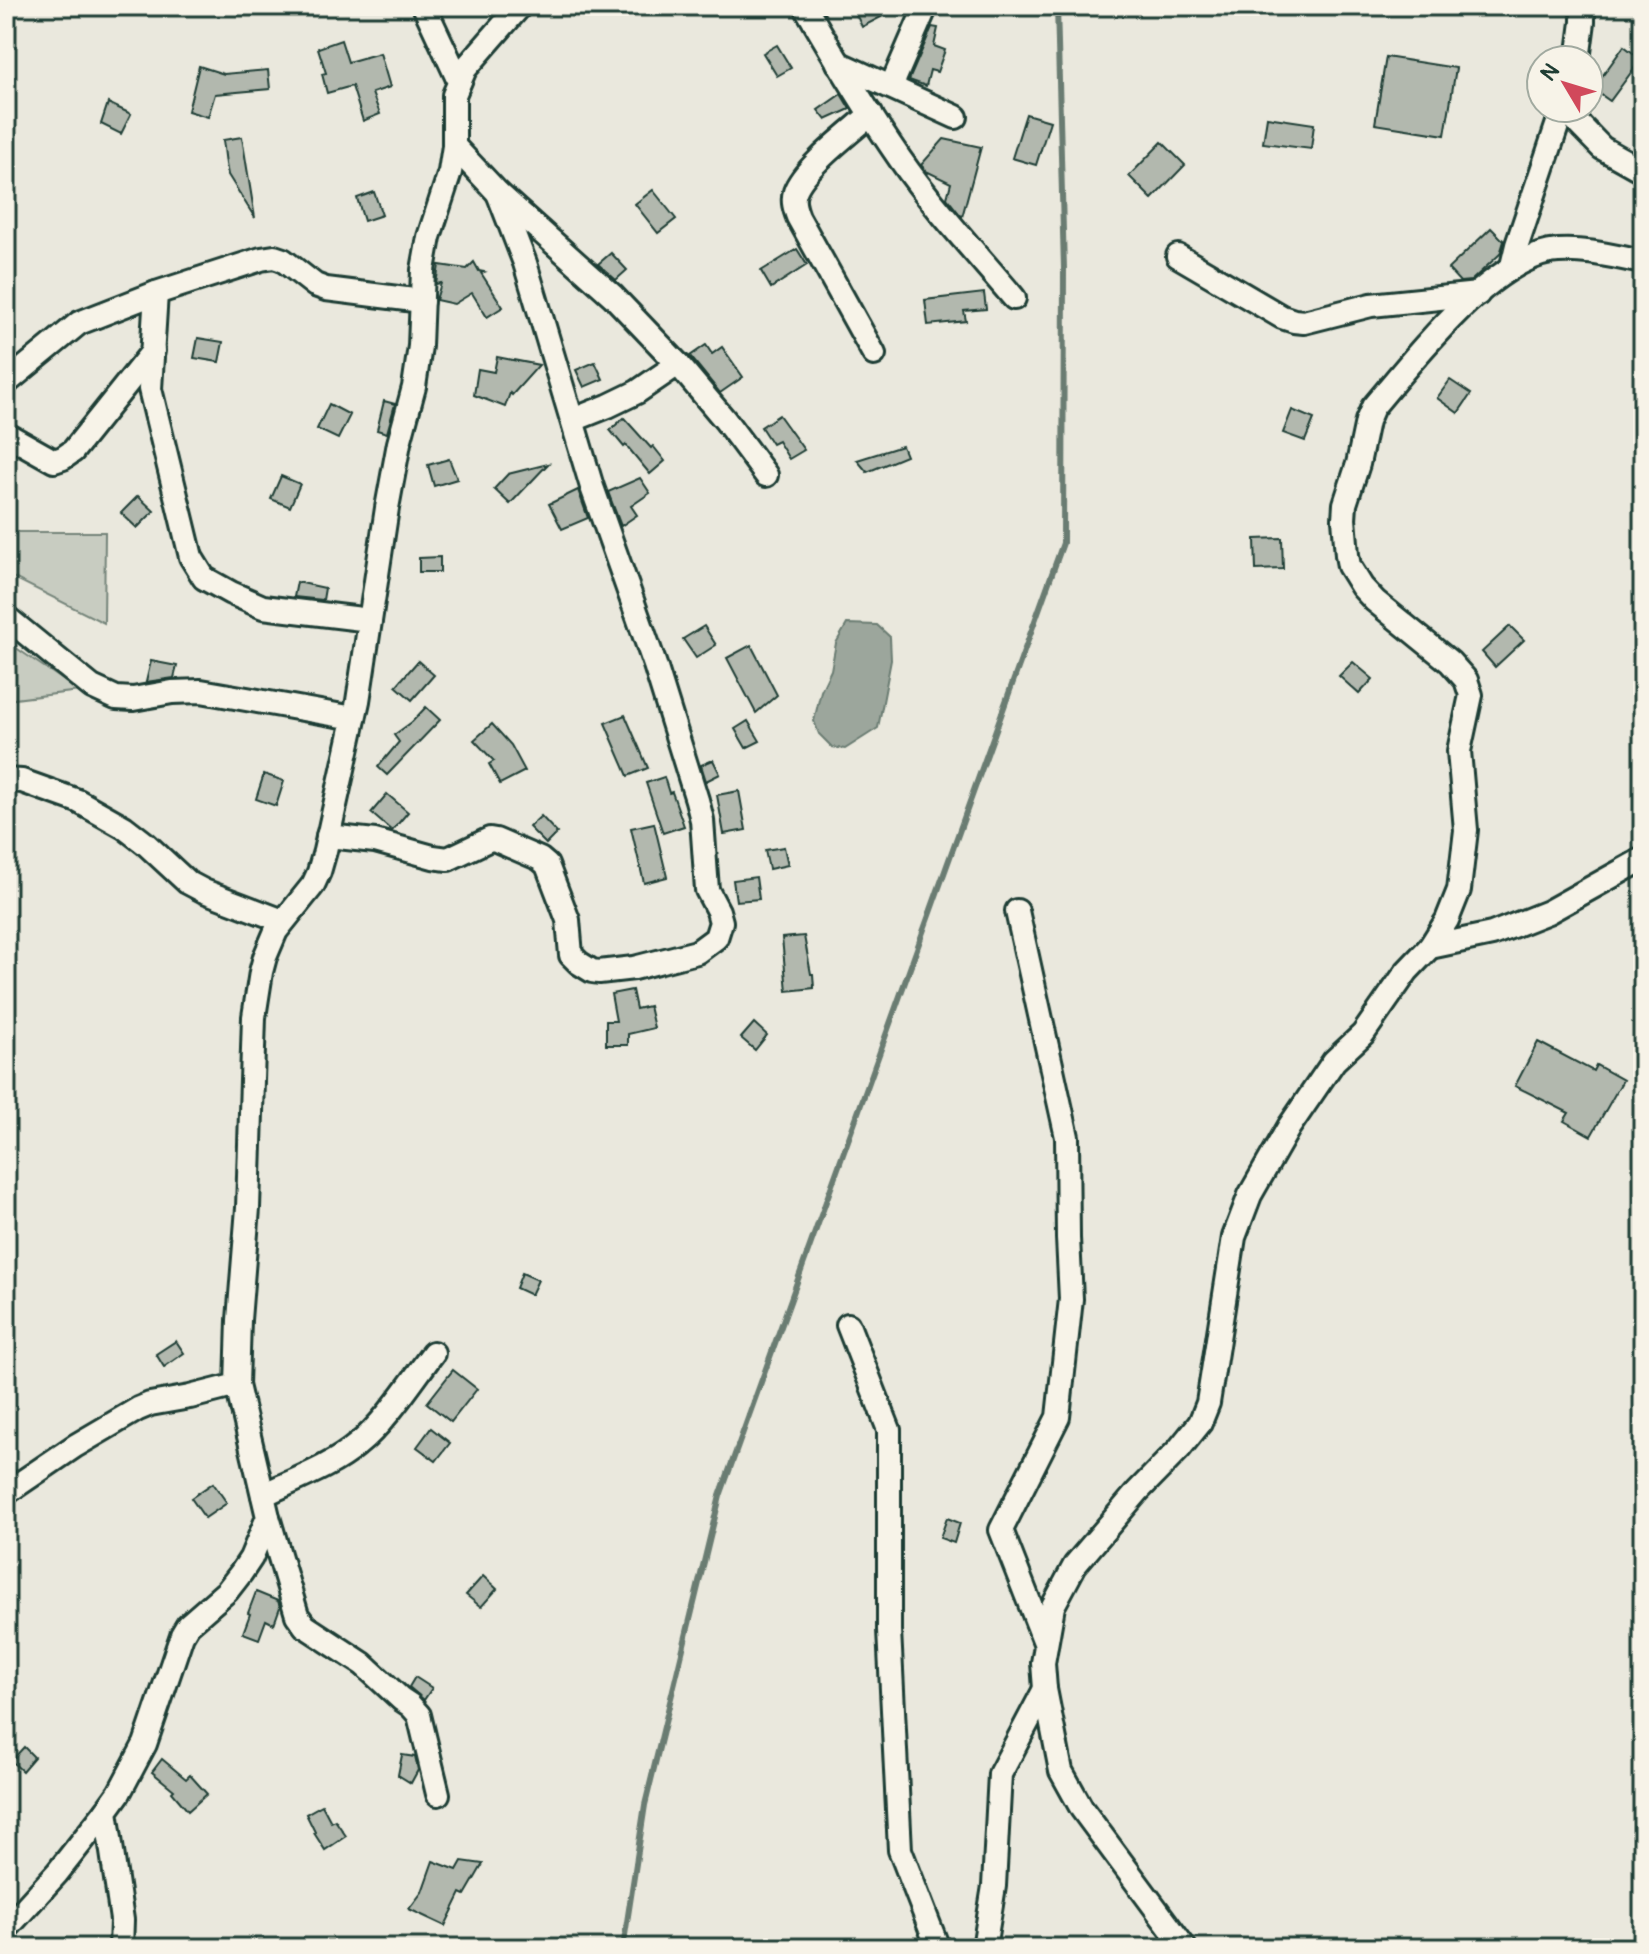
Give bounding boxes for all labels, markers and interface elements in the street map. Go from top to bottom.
north arrow [1525,44,1605,124]
text: N [1534,58,1566,87]

